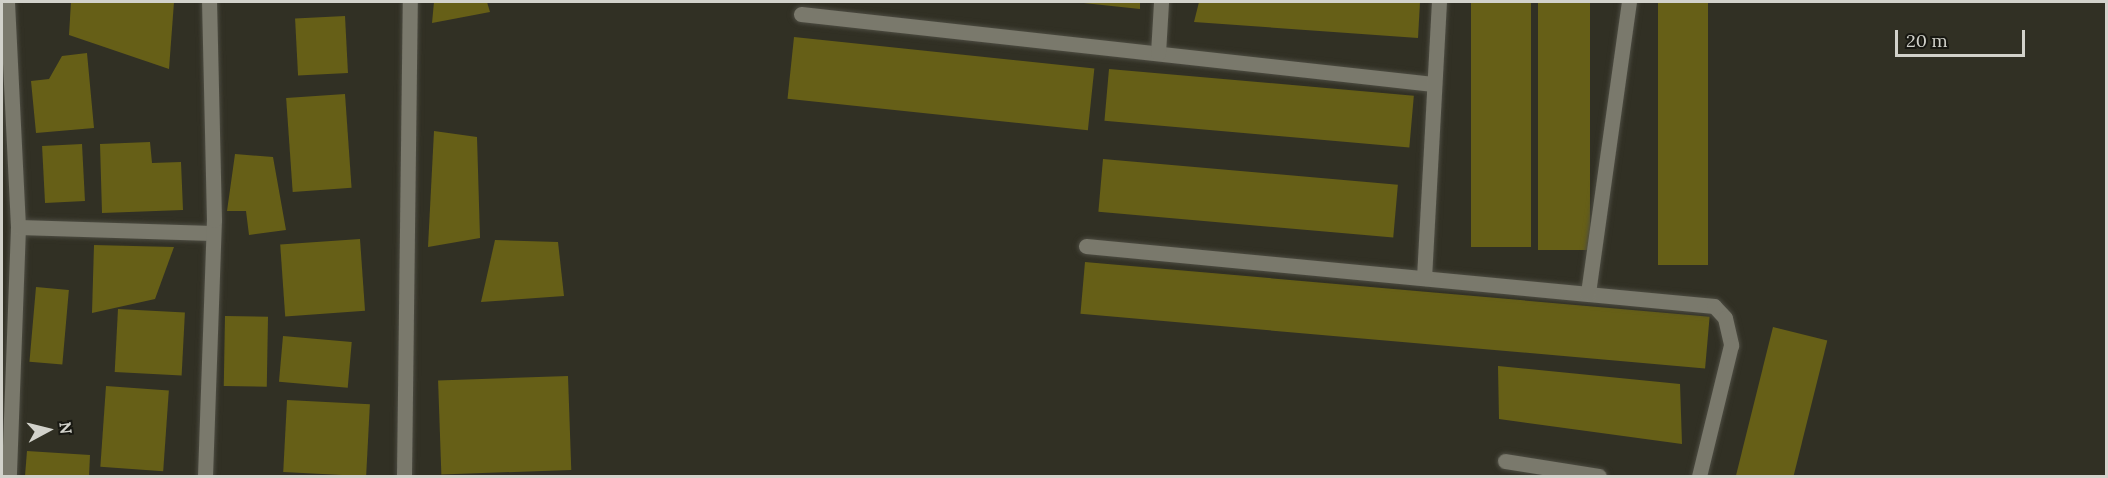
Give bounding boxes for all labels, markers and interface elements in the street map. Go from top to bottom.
scale bar [1898,18,2028,56]
text: 20 m [1906,29,1948,52]
north arrow [18,400,78,460]
text: N [55,420,77,435]

